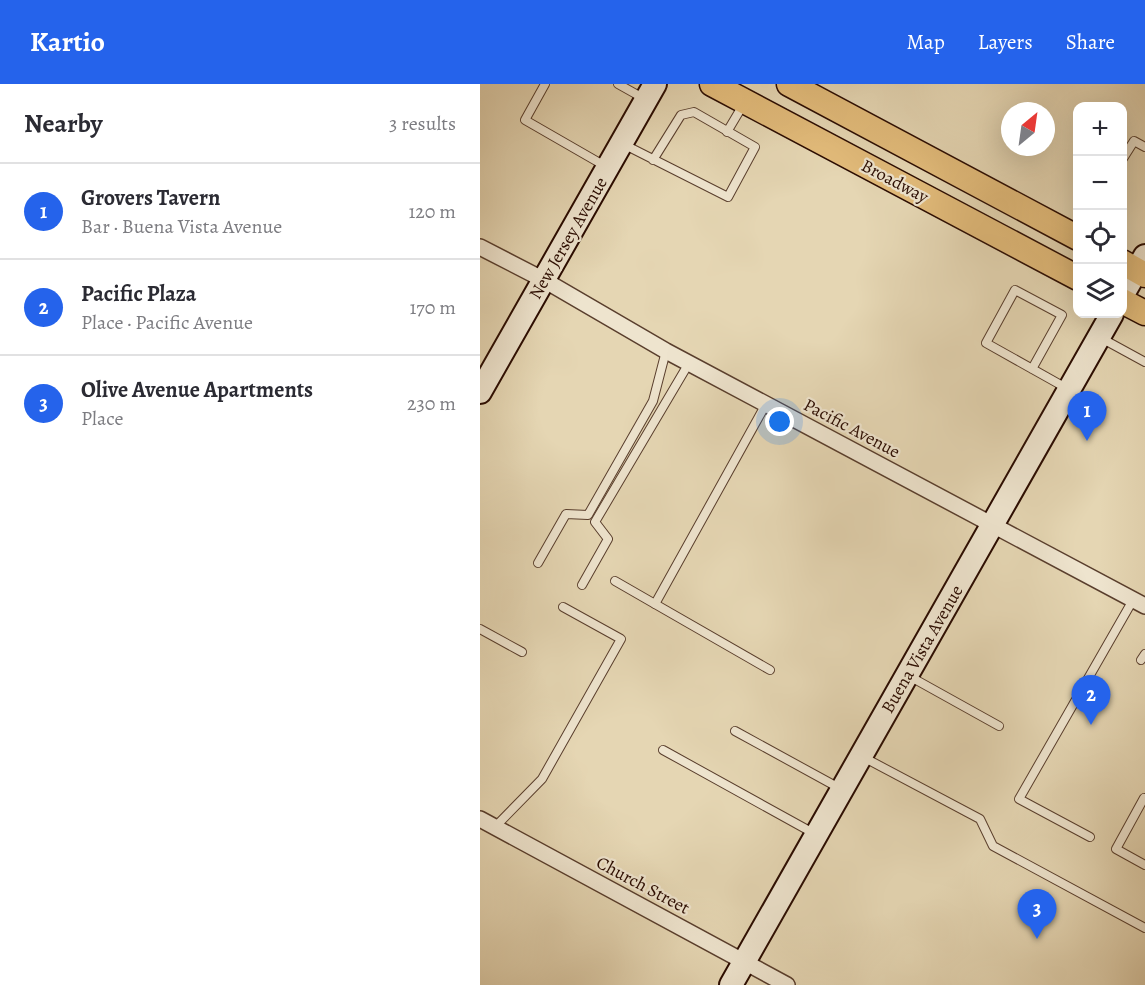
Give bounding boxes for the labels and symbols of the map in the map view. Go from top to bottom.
north arrow [1001,102,1055,156]
street label: Broadway [857,153,934,209]
street label: New Jersey Avenue [523,172,613,304]
pin: 1 [1068,392,1106,441]
street label: Pacific Avenue [800,393,904,463]
your location [765,407,794,436]
street label: Buena Vista Avenue [875,580,969,718]
pin: 2 [1072,676,1110,725]
street label: Church Street [592,850,694,920]
pin: 3 [1018,890,1056,939]

